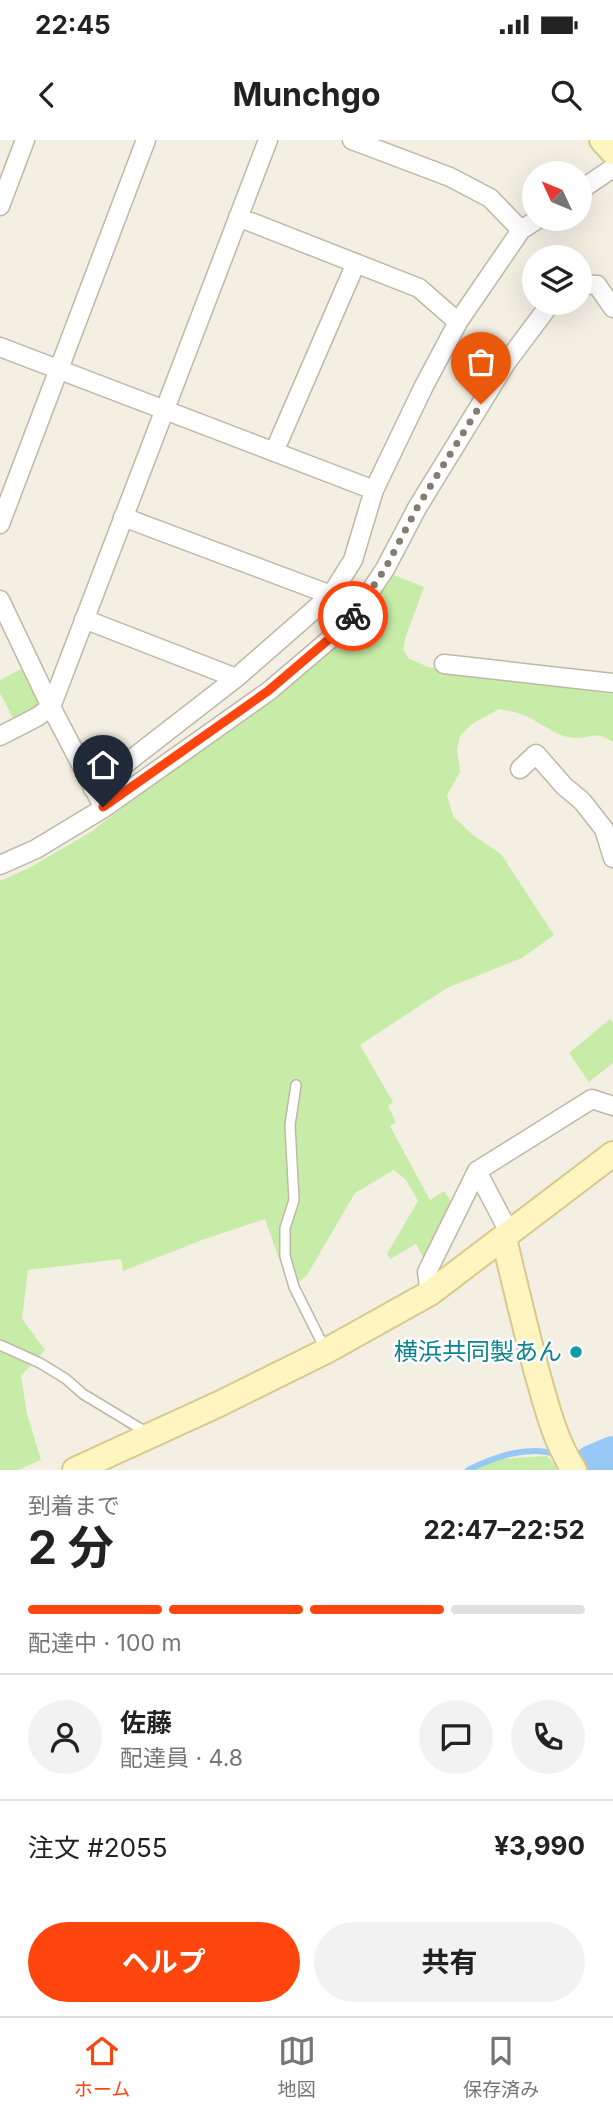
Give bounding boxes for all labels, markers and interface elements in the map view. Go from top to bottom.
text: 22:45 [35,9,111,40]
text: Munchgo [232,75,381,114]
icon: back [28,76,66,114]
icon: search [547,76,585,114]
north arrow [522,161,592,231]
map controls [522,161,592,315]
button: layers [522,245,592,315]
pin [451,332,511,404]
icon: bag [462,343,500,381]
courier [318,581,388,651]
icon: bike [334,597,372,635]
pin [73,735,133,807]
icon: home [84,746,122,784]
place label: 横浜共同製あん [394,1337,562,1366]
marker: 横浜共同製あん [568,1344,584,1360]
text: 到着まで [28,1492,120,1520]
text: 22:47–22:52 [423,1514,585,1545]
text: 2 分 [28,1519,114,1575]
text: 配達中 · 100 m [28,1629,182,1657]
button: person [28,1700,102,1774]
button: chat [419,1700,493,1774]
button: phone [511,1700,585,1774]
text: 佐藤 [120,1707,172,1738]
text: 配達員 · 4.8 [120,1744,243,1772]
text: ¥3,990 [494,1830,585,1861]
text: 注文 #2055 [28,1832,168,1863]
button: ヘルプ [28,1922,300,2002]
button: 共有 [314,1922,585,2002]
tab: ホーム [74,2032,130,2101]
tab: 地図 [278,2032,316,2101]
tab: 保存済み [463,2032,539,2101]

